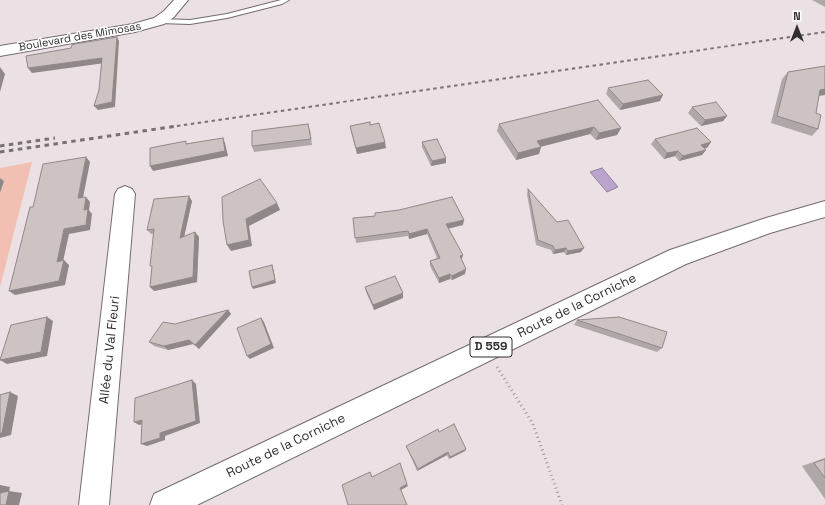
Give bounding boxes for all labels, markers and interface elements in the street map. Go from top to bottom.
north arrow [777,8,817,48]
text: N [793,9,801,23]
street label: Boulevard des Mimosas [18,20,142,54]
street label: Route de la Corniche [515,270,639,342]
street label: Allée du Val Fleuri [97,295,123,405]
road number: D 559 [470,337,512,357]
street label: Route de la Corniche [224,410,348,482]

